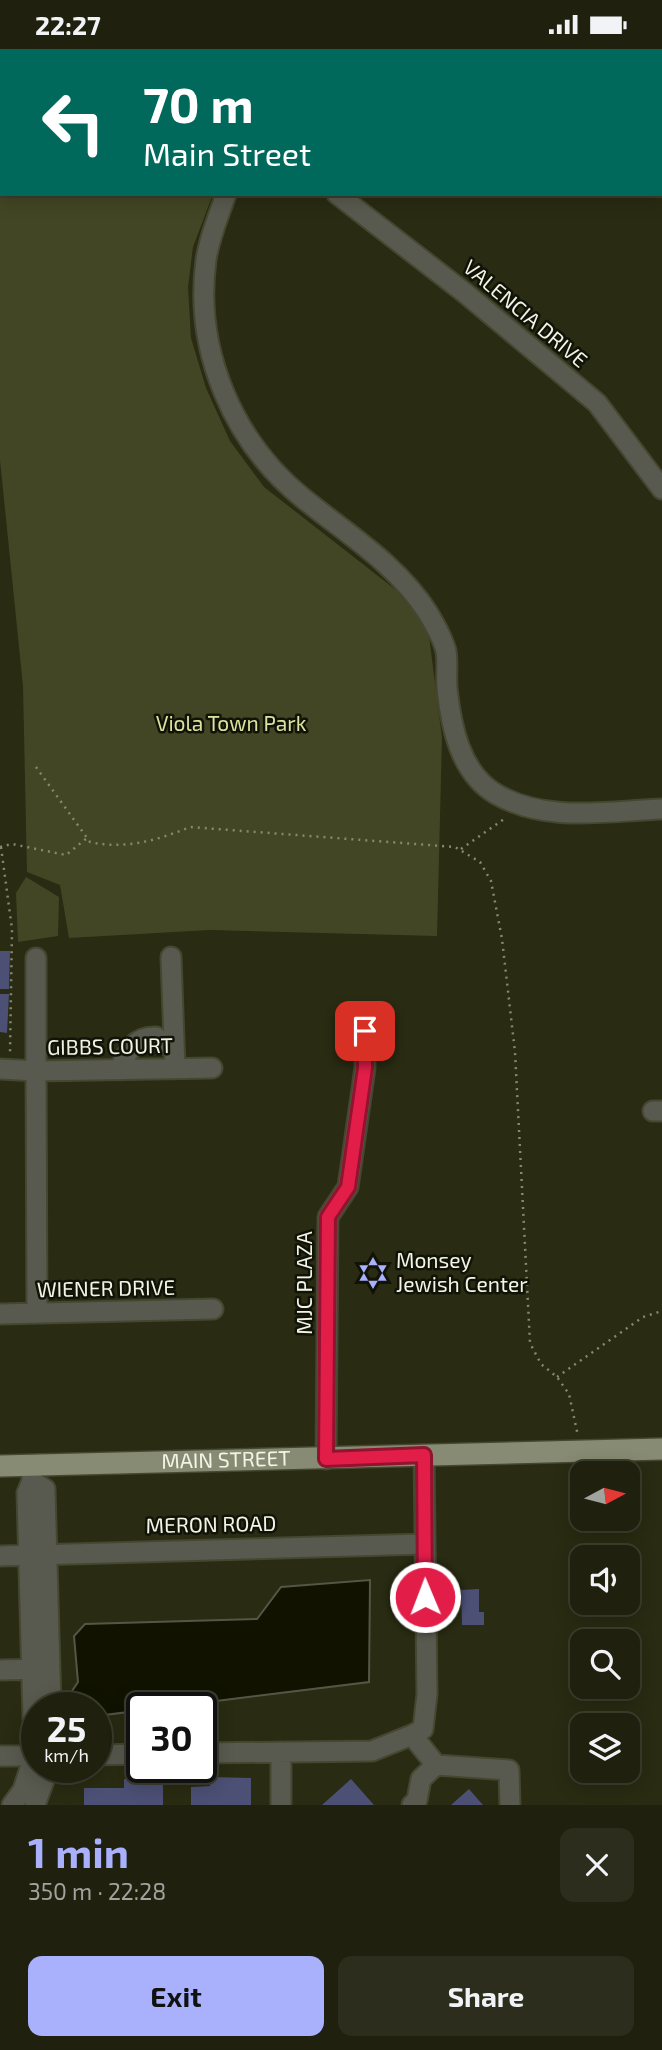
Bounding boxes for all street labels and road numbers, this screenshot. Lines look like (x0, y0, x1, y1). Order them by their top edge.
street label: VALENCIA DRIVE (459, 254, 593, 372)
street label: GIBBS COURT (47, 1032, 173, 1059)
street label: MJC PLAZA (291, 1231, 316, 1335)
street label: WIENER DRIVE (37, 1274, 175, 1301)
street label: MAIN STREET (161, 1445, 291, 1473)
street label: MERON ROAD (145, 1510, 276, 1537)

